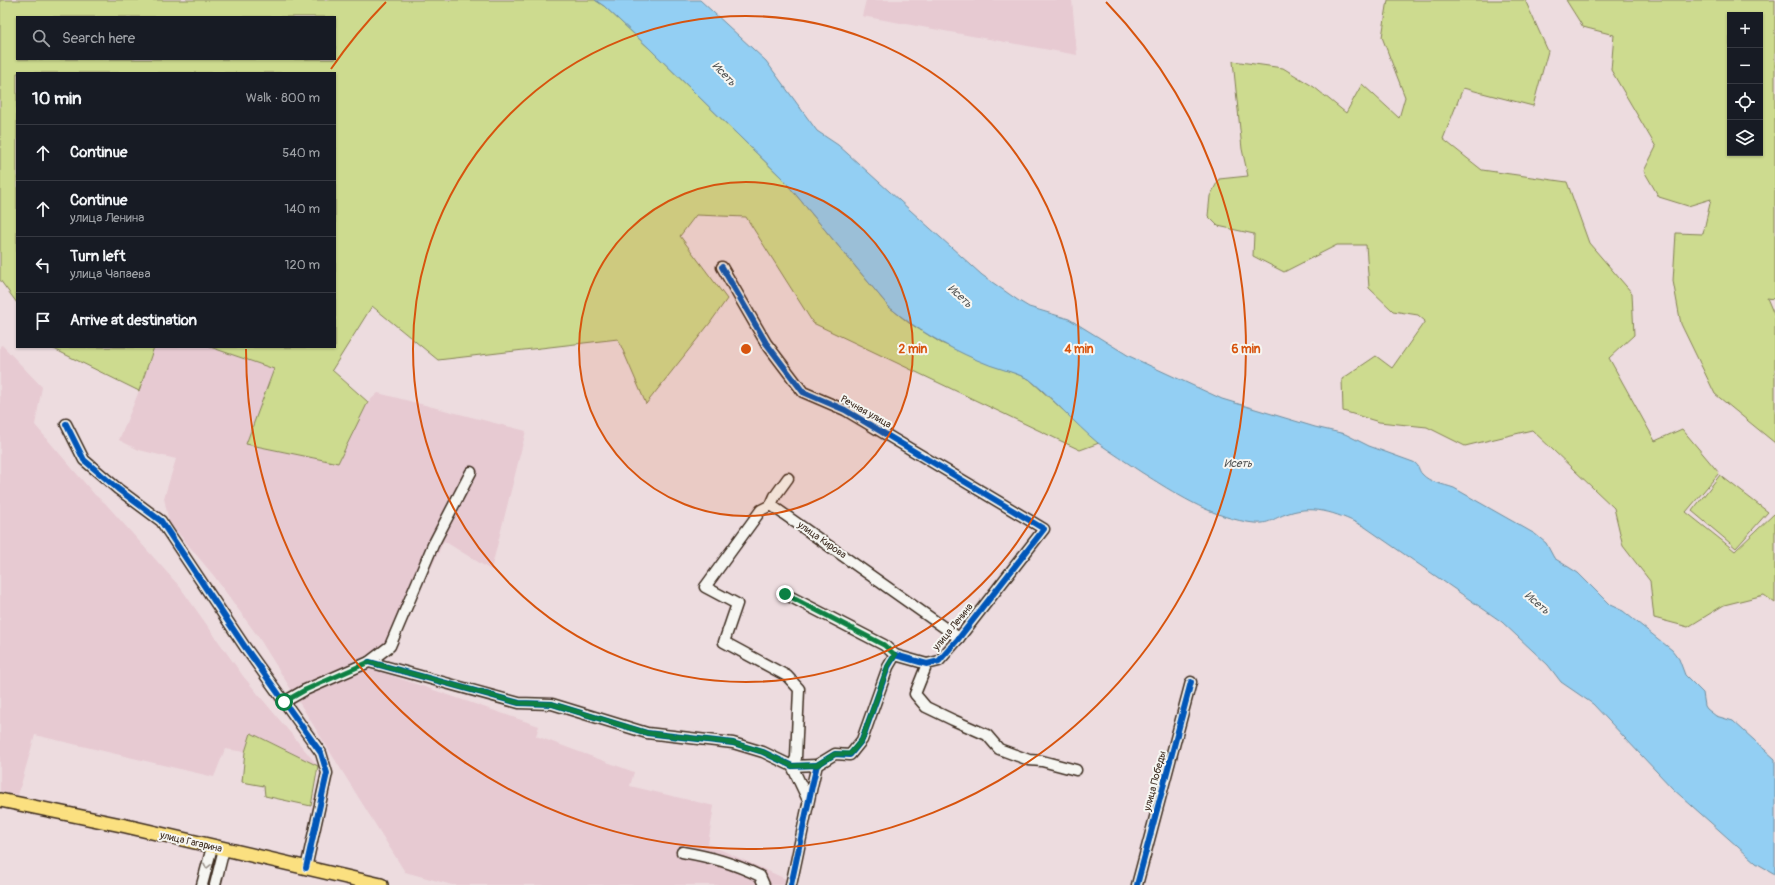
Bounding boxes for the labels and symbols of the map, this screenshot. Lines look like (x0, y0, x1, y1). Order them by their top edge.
water label: Исеть (710, 59, 739, 89)
water label: Исеть (945, 282, 976, 311)
centre of rings (739, 342, 753, 356)
text: 2 min (899, 342, 928, 357)
text: 4 min (1063, 342, 1094, 357)
text: 6 min (1231, 342, 1261, 357)
street label: Речная улица (838, 393, 894, 431)
water label: Исеть (1224, 457, 1253, 470)
street label: улица Кирова (794, 518, 849, 561)
route end (776, 585, 794, 603)
water label: Исеть (1522, 589, 1553, 618)
street label: улица Ленина (930, 601, 976, 654)
route start (275, 693, 293, 711)
street label: улица Победы (1141, 750, 1169, 813)
street label: улица Гагарина (158, 829, 224, 855)
one-way arrow (203, 862, 212, 869)

